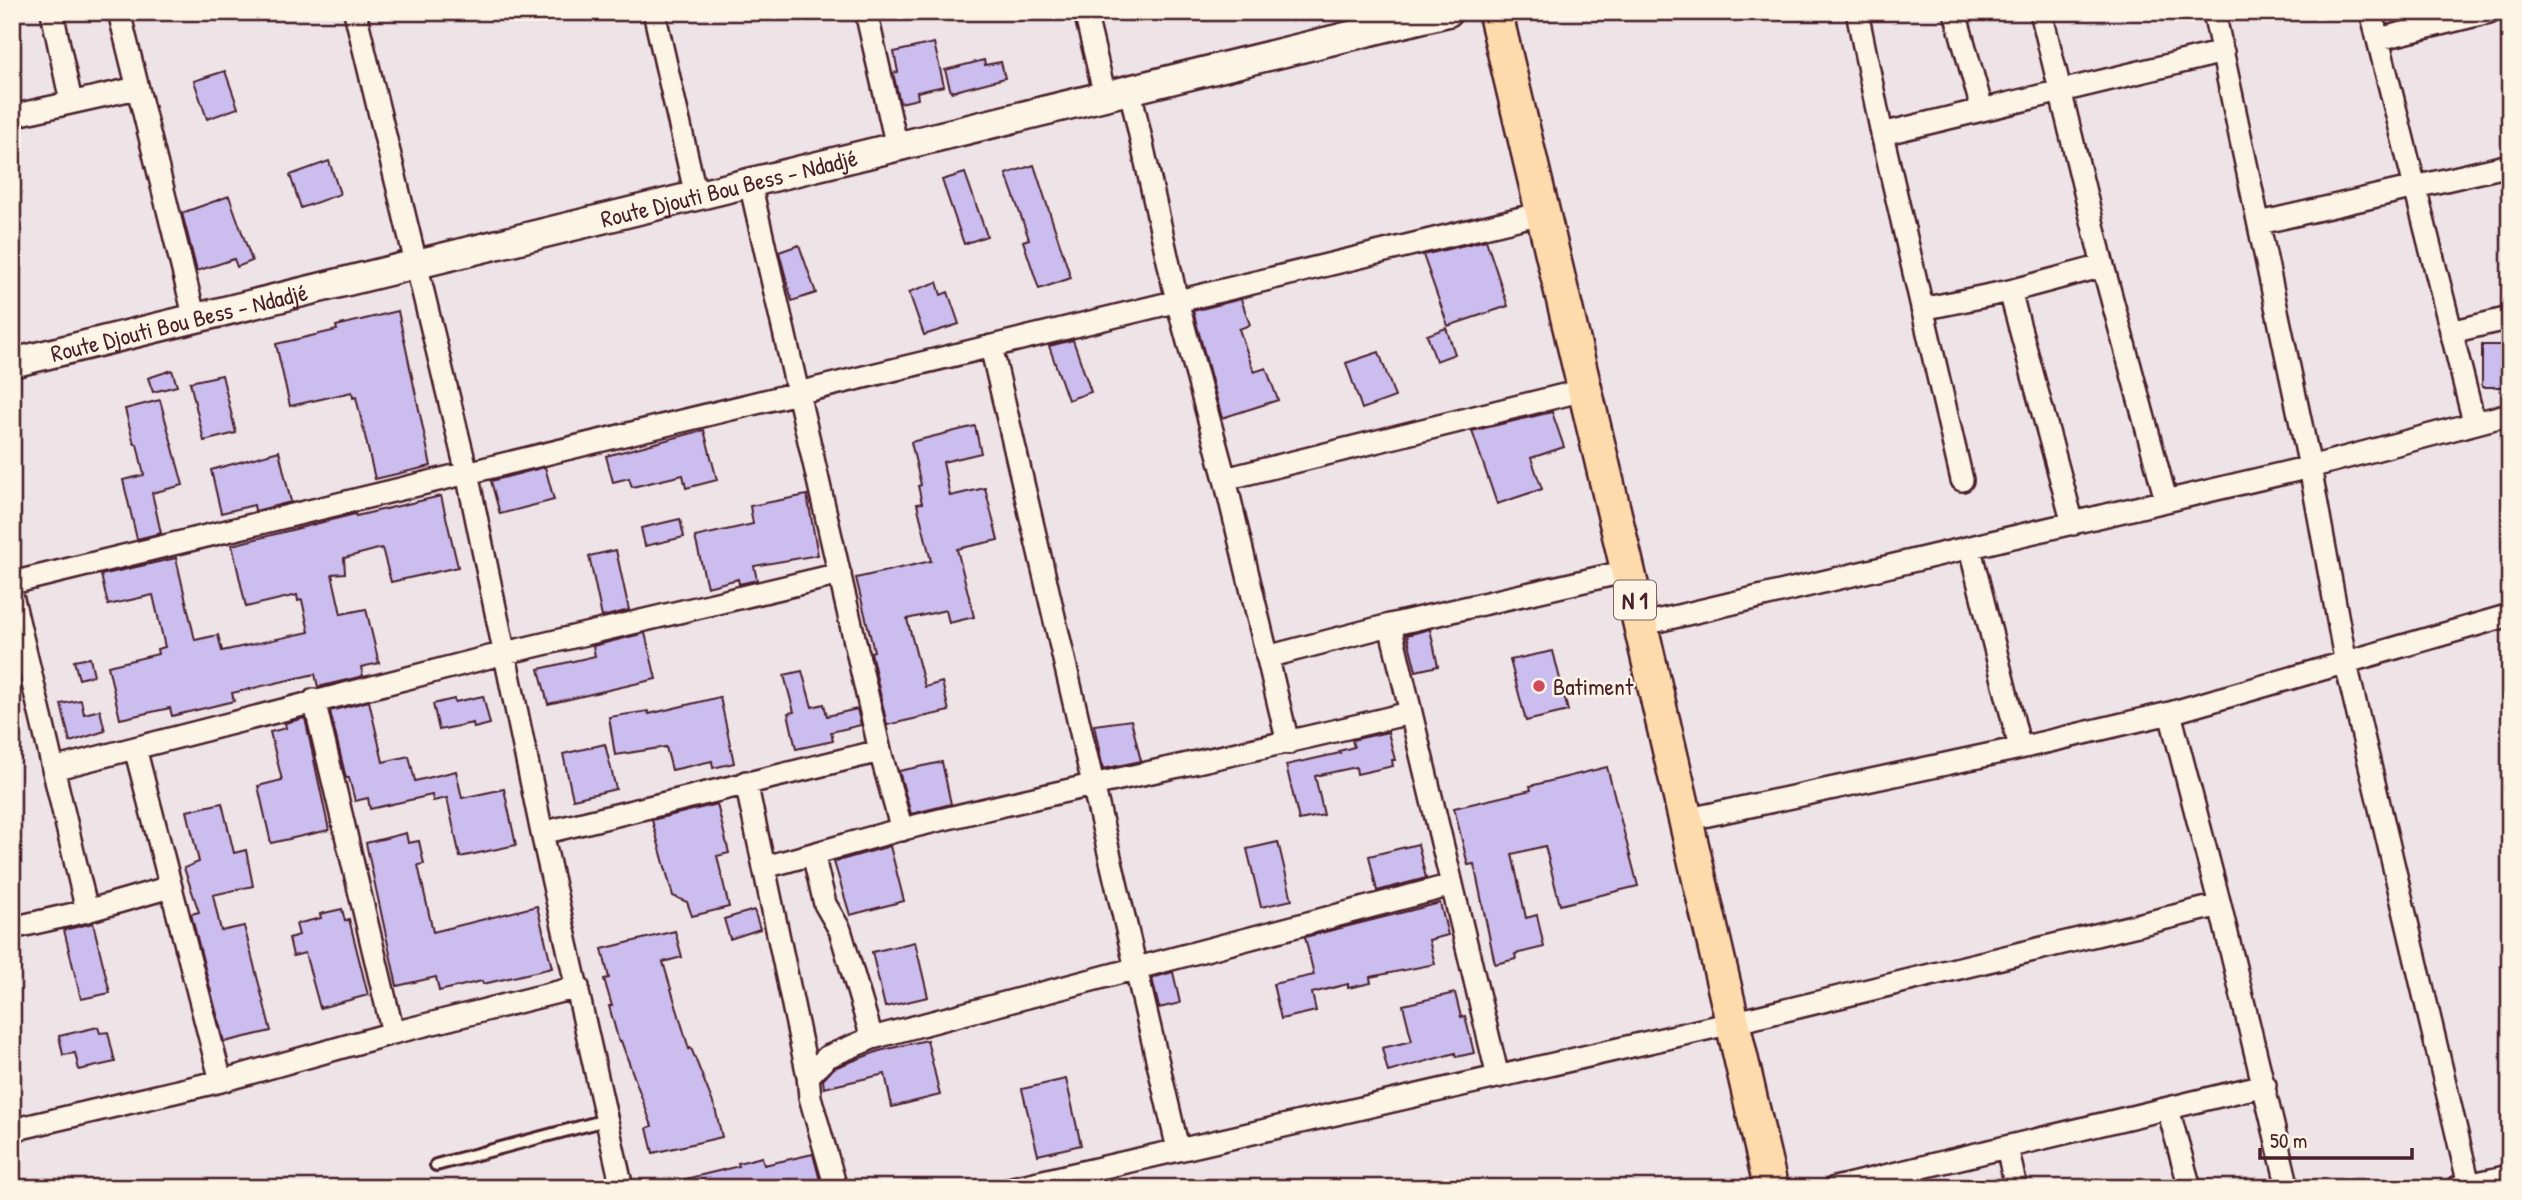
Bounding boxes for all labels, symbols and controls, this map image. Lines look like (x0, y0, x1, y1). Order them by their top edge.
street label: Route Djouti Bou Bess - Ndadjé (597, 141, 861, 235)
street label: Route Djouti Bou Bess - Ndadjé (47, 275, 311, 369)
road number: N 1 (1614, 580, 1656, 620)
place label: Batiment (1553, 670, 1634, 702)
marker: Batiment (1531, 678, 1547, 694)
scale bar (2260, 1116, 2412, 1160)
text: 50 m (2270, 1126, 2307, 1155)

